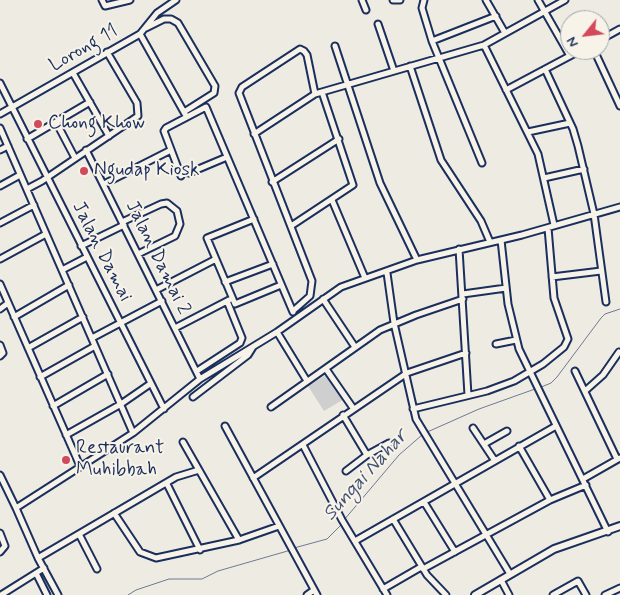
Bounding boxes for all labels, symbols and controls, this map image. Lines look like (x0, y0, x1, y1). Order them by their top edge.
north arrow (560, 10, 610, 60)
street label: Lorong 11 (46, 20, 122, 78)
text: N (563, 33, 583, 50)
place label: Chong Khow (48, 113, 145, 135)
marker: Chong Khow (32, 118, 44, 130)
place label: Ngudap Kiosk (94, 160, 199, 182)
marker: Ngudap Kiosk (78, 165, 90, 177)
street label: Jalan Damai 2 (120, 197, 194, 319)
street label: Jalan Damai (66, 198, 136, 306)
water label: Sungai Nahar (319, 425, 413, 527)
place label: Restaurant Muhibbah (76, 438, 164, 482)
marker: Restaurant Muhibbah (60, 454, 72, 466)

